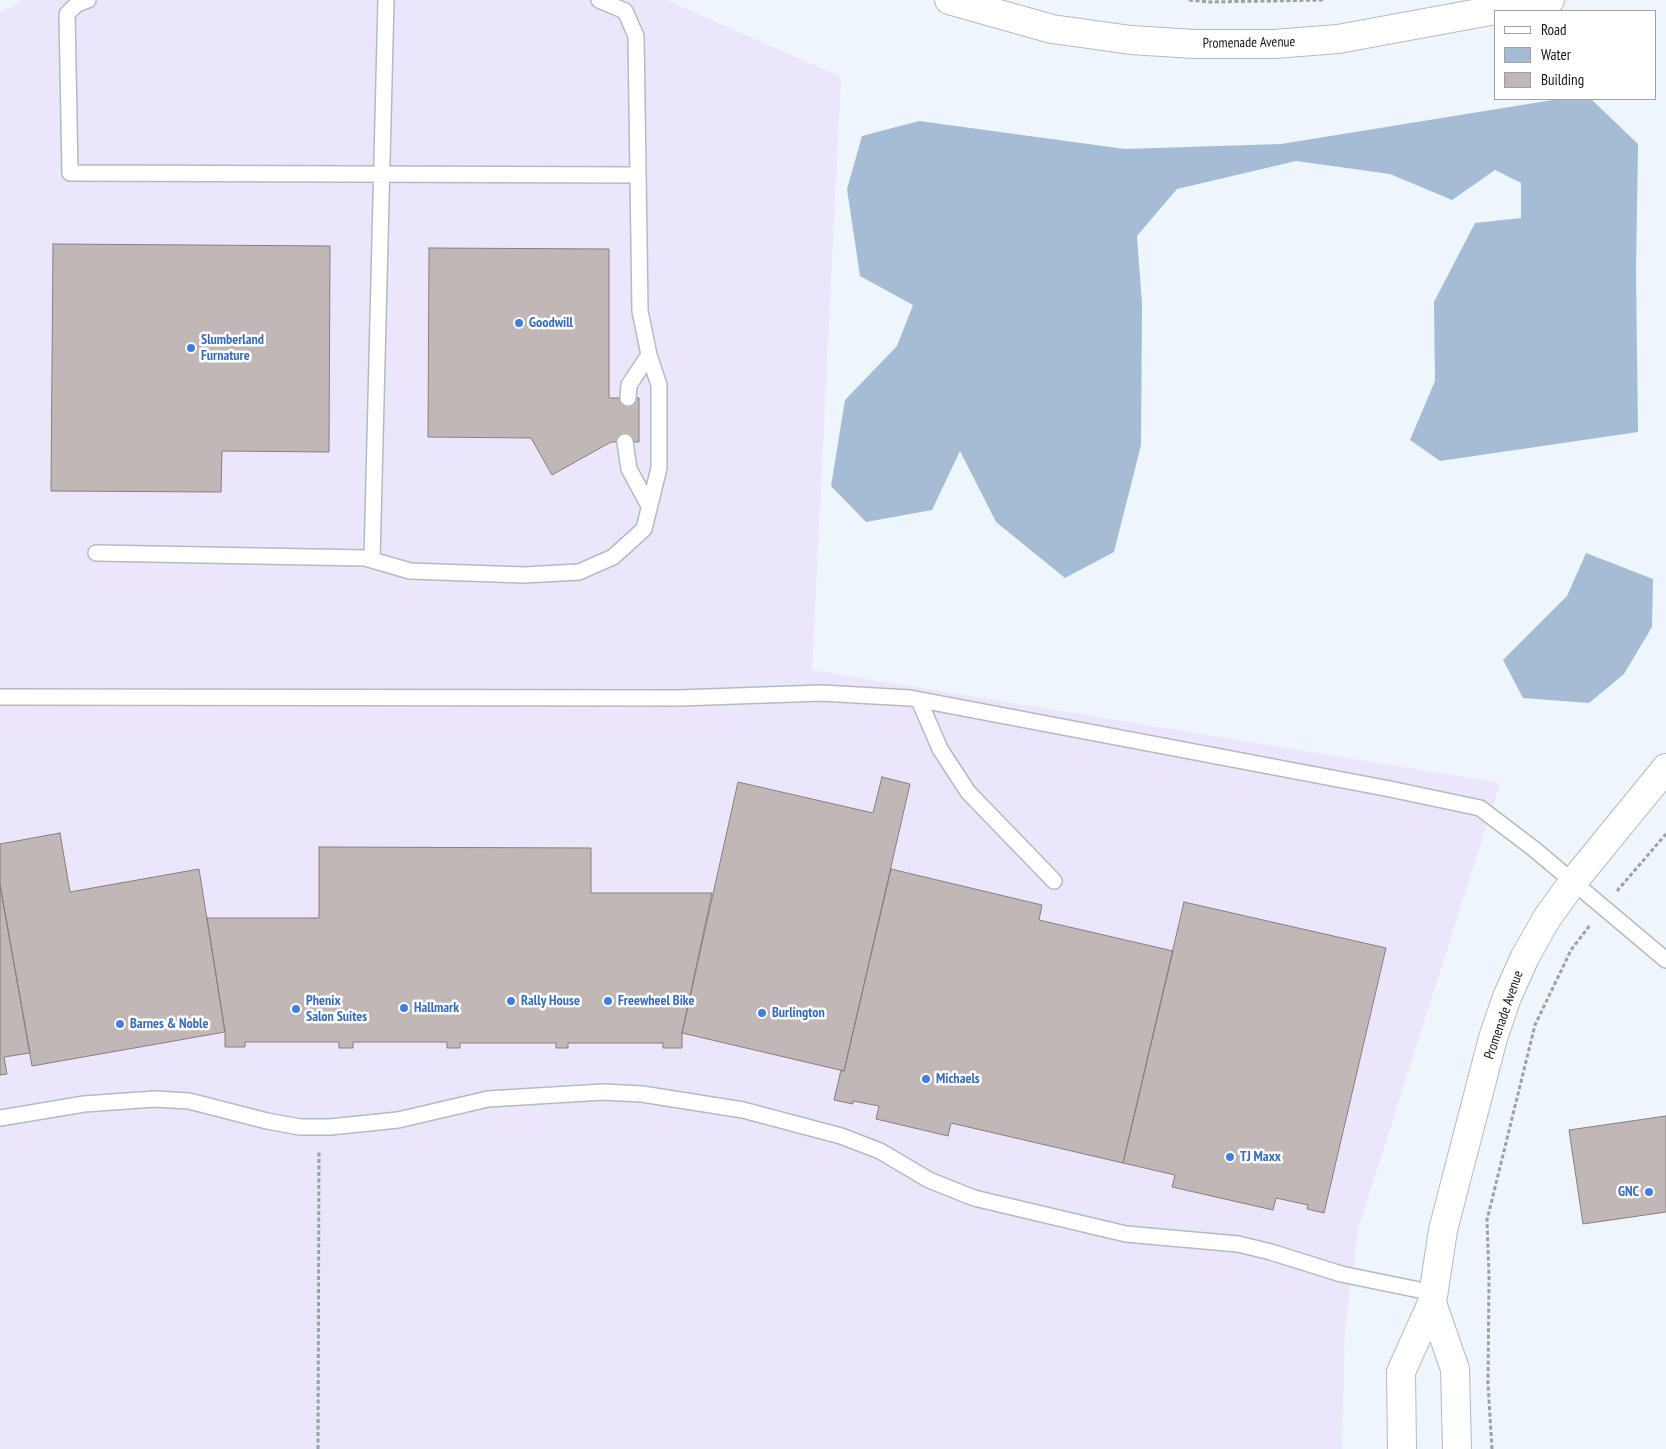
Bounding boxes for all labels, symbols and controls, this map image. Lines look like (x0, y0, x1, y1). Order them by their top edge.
legend (1494, 10, 1656, 100)
text: Road (1541, 20, 1567, 39)
street label: Promenade Avenue (1203, 34, 1295, 52)
text: Water (1541, 45, 1571, 64)
text: Building (1541, 70, 1584, 89)
place label: Goodwill (529, 315, 573, 331)
marker: Goodwill (513, 317, 525, 329)
place label: Slumberland Furnature (201, 332, 264, 364)
marker: Slumberland Furnature (185, 342, 197, 354)
street label: Promenade Avenue (1481, 968, 1527, 1062)
place label: Phenix Salon Suites (306, 993, 367, 1026)
place label: Rally House (521, 993, 580, 1009)
place label: Freewheel Bike (618, 993, 694, 1009)
marker: Rally House (505, 995, 517, 1007)
marker: Freewheel Bike (602, 995, 614, 1007)
place label: Hallmark (414, 1000, 459, 1016)
marker: Hallmark (398, 1002, 410, 1014)
marker: Phenix Salon Suites (290, 1003, 302, 1015)
place label: Burlington (772, 1005, 825, 1021)
marker: Burlington (756, 1007, 768, 1019)
place label: Barnes & Noble (130, 1016, 208, 1032)
marker: Barnes & Noble (114, 1018, 126, 1030)
place label: Michaels (936, 1071, 980, 1087)
marker: Michaels (920, 1073, 932, 1085)
place label: TJ Maxx (1240, 1149, 1281, 1165)
marker: TJ Maxx (1224, 1151, 1236, 1163)
place label: GNC (1618, 1184, 1639, 1200)
marker: GNC (1643, 1186, 1655, 1198)

